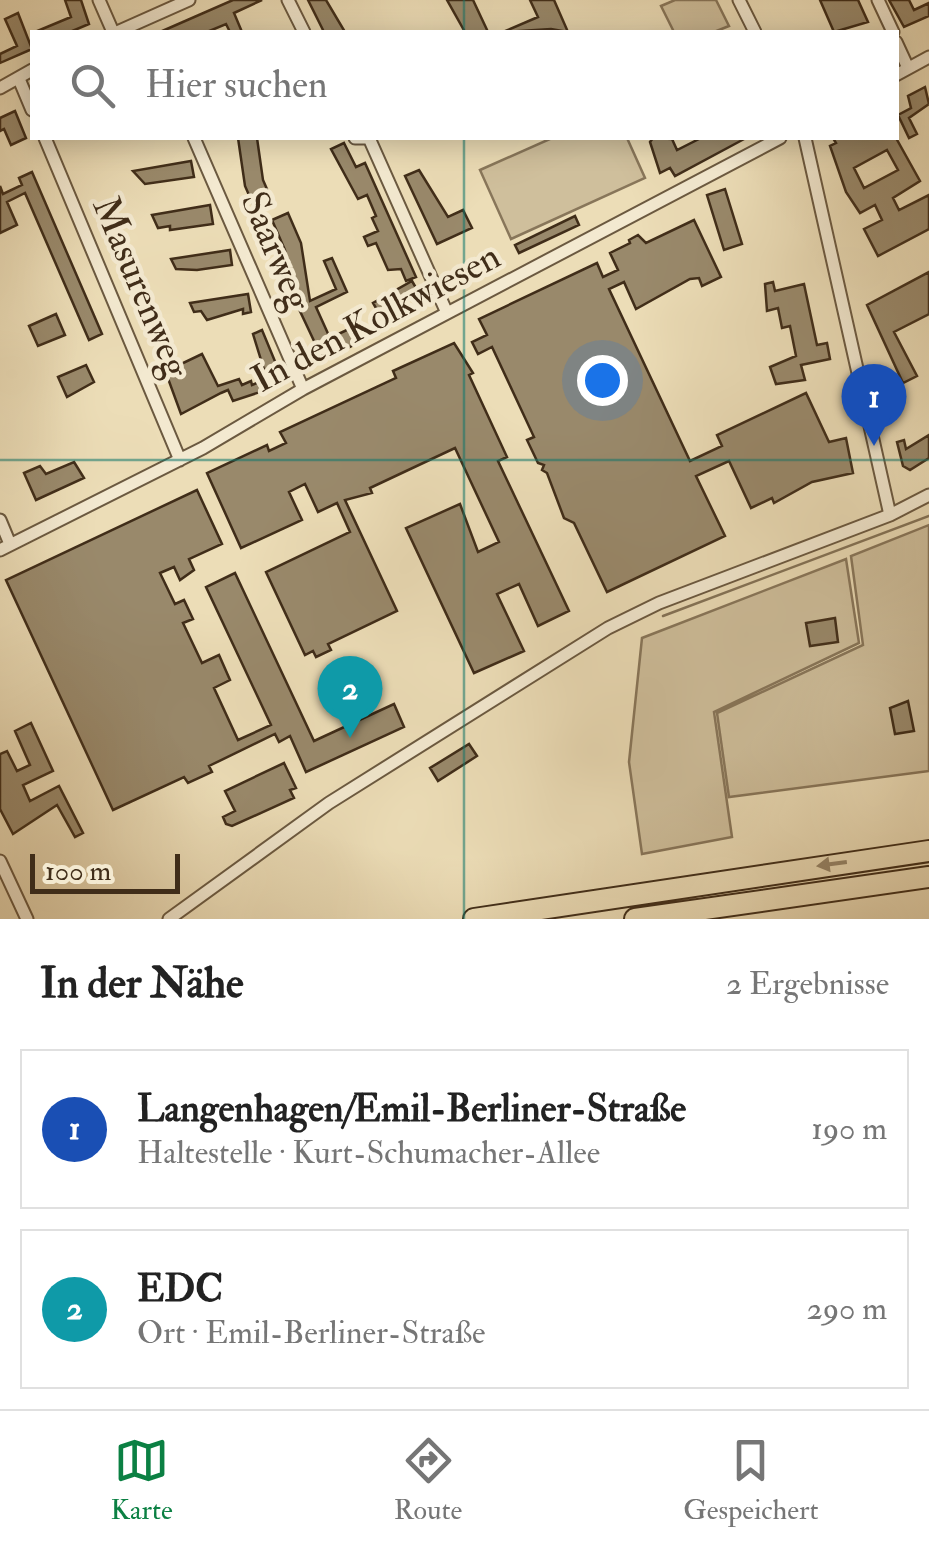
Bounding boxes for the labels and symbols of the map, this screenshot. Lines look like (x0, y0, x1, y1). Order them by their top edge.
street label: Saarweg (230, 184, 323, 319)
street label: Masurenweg (81, 189, 201, 386)
street label: In den Kolkwiesen (244, 232, 508, 404)
your location (577, 355, 628, 406)
pin: 1 (842, 364, 906, 446)
pin: 2 (318, 656, 382, 738)
scale bar (30, 849, 180, 894)
one-way arrow (816, 856, 848, 872)

